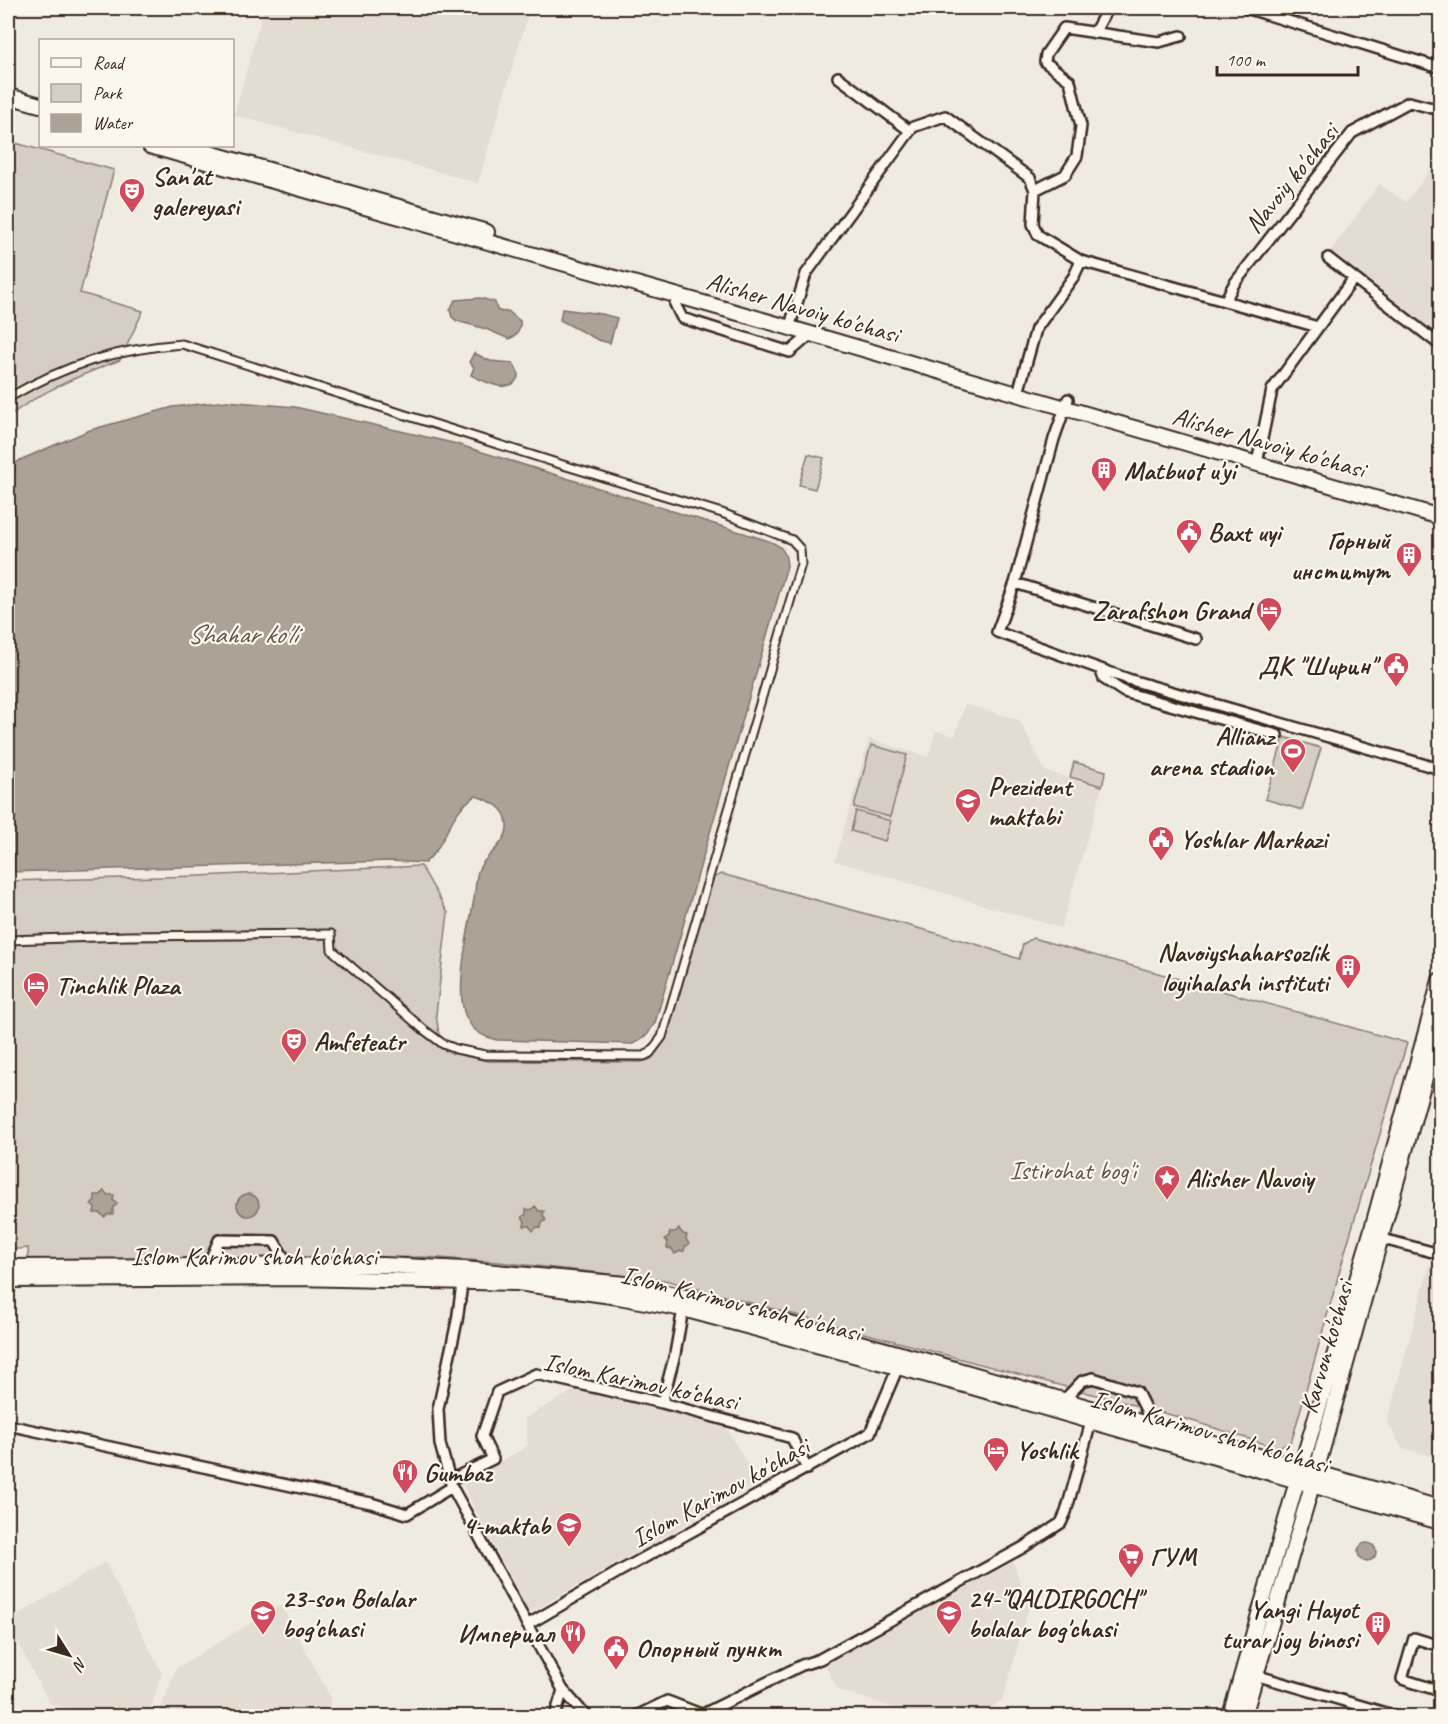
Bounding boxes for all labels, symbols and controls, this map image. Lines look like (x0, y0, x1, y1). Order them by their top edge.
legend (39, 39, 234, 147)
scale bar (1217, 39, 1358, 77)
text: 100 m (1226, 49, 1267, 71)
text: Road (93, 52, 126, 74)
text: Park (93, 82, 123, 104)
text: Water (93, 112, 134, 134)
street label: Navoiy ko'chasi (1237, 114, 1348, 240)
place label: San'at galereyasi (152, 160, 242, 223)
theatre icon: San'at galereyasi (117, 176, 147, 214)
street label: Alisher Navoiy ko'chasi (703, 264, 906, 352)
street label: Alisher Navoiy ko'chasi (1169, 399, 1372, 487)
place label: Matbuot u'yi (1124, 454, 1239, 487)
building icon: Matbuot u'yi (1089, 455, 1119, 493)
place label: Baxt uyi (1208, 516, 1284, 549)
public building icon: Baxt uyi (1174, 517, 1204, 555)
place label: Горный институт (1291, 524, 1392, 587)
building icon: Горный институт (1394, 540, 1424, 578)
place label: Zarafshon Grand (1092, 594, 1255, 627)
hotel icon: Zarafshon Grand (1254, 595, 1284, 633)
water label: Shahar ko'li (187, 617, 304, 651)
place label: ДК "Ширин" (1259, 649, 1382, 682)
public building icon: ДК "Ширин" (1381, 650, 1411, 688)
place label: Allianz arena stadion (1149, 720, 1277, 783)
sports icon: Allianz arena stadion (1278, 736, 1308, 774)
place label: Prezident maktabi (988, 770, 1075, 833)
school or university icon: Prezident maktabi (953, 786, 983, 824)
place label: Yoshlar Markazi (1180, 823, 1330, 856)
public building icon: Yoshlar Markazi (1146, 824, 1176, 862)
place label: Navoiyshaharsozlik loyihalash instituti (1158, 936, 1331, 999)
building icon: Navoiyshaharsozlik loyihalash instituti (1333, 952, 1363, 990)
place label: Tinchlik Plaza (56, 969, 182, 1002)
hotel icon: Tinchlik Plaza (21, 970, 51, 1008)
place label: Amfeteatr (314, 1025, 407, 1058)
theatre icon: Amfeteatr (279, 1026, 309, 1064)
park label: Istirohat bog'i (1010, 1154, 1139, 1187)
place label: Alisher Navoiy (1186, 1162, 1317, 1195)
place icon: Alisher Navoiy (1152, 1163, 1182, 1201)
street label: Islom Karimov shoh ko'chasi (131, 1240, 380, 1273)
street label: Islom Karimov shoh ko'chasi (618, 1258, 867, 1350)
street label: Karvon ko'chasi (1292, 1274, 1362, 1417)
street label: Islom Karimov ko‘chasi (541, 1345, 744, 1419)
street label: Islom Karimov shoh ko'chasi (1087, 1382, 1336, 1482)
street label: Islom Karimov ko'chasi (626, 1428, 818, 1555)
place label: Yoshlik (1016, 1434, 1080, 1467)
hotel icon: Yoshlik (981, 1435, 1011, 1473)
place label: Gumbaz (424, 1456, 493, 1489)
restaurant icon: Gumbaz (390, 1457, 420, 1495)
place label: 4-maktab (463, 1509, 552, 1542)
school or university icon: 4-maktab (554, 1510, 584, 1548)
place label: ГУМ (1150, 1540, 1198, 1573)
supermarket icon: ГУМ (1116, 1541, 1146, 1579)
place label: 23-son Bolalar bog'chasi (282, 1582, 417, 1645)
place label: 24-"QALDIRGOCH" bolalar bog'chasi (968, 1582, 1148, 1645)
place label: Yangi Hayot turar joy binosi (1222, 1593, 1362, 1656)
school or university icon: 23-son Bolalar bog'chasi (248, 1598, 278, 1636)
school or university icon: 24-"QALDIRGOCH" bolalar bog'chasi (934, 1598, 964, 1636)
building icon: Yangi Hayot turar joy binosi (1363, 1609, 1393, 1647)
place label: Империал (458, 1617, 556, 1650)
restaurant icon: Империал (558, 1618, 588, 1656)
north arrow (39, 1625, 99, 1685)
place label: Опорный пункт (636, 1632, 782, 1665)
public building icon: Опорный пункт (601, 1633, 631, 1671)
text: N (67, 1653, 91, 1676)

